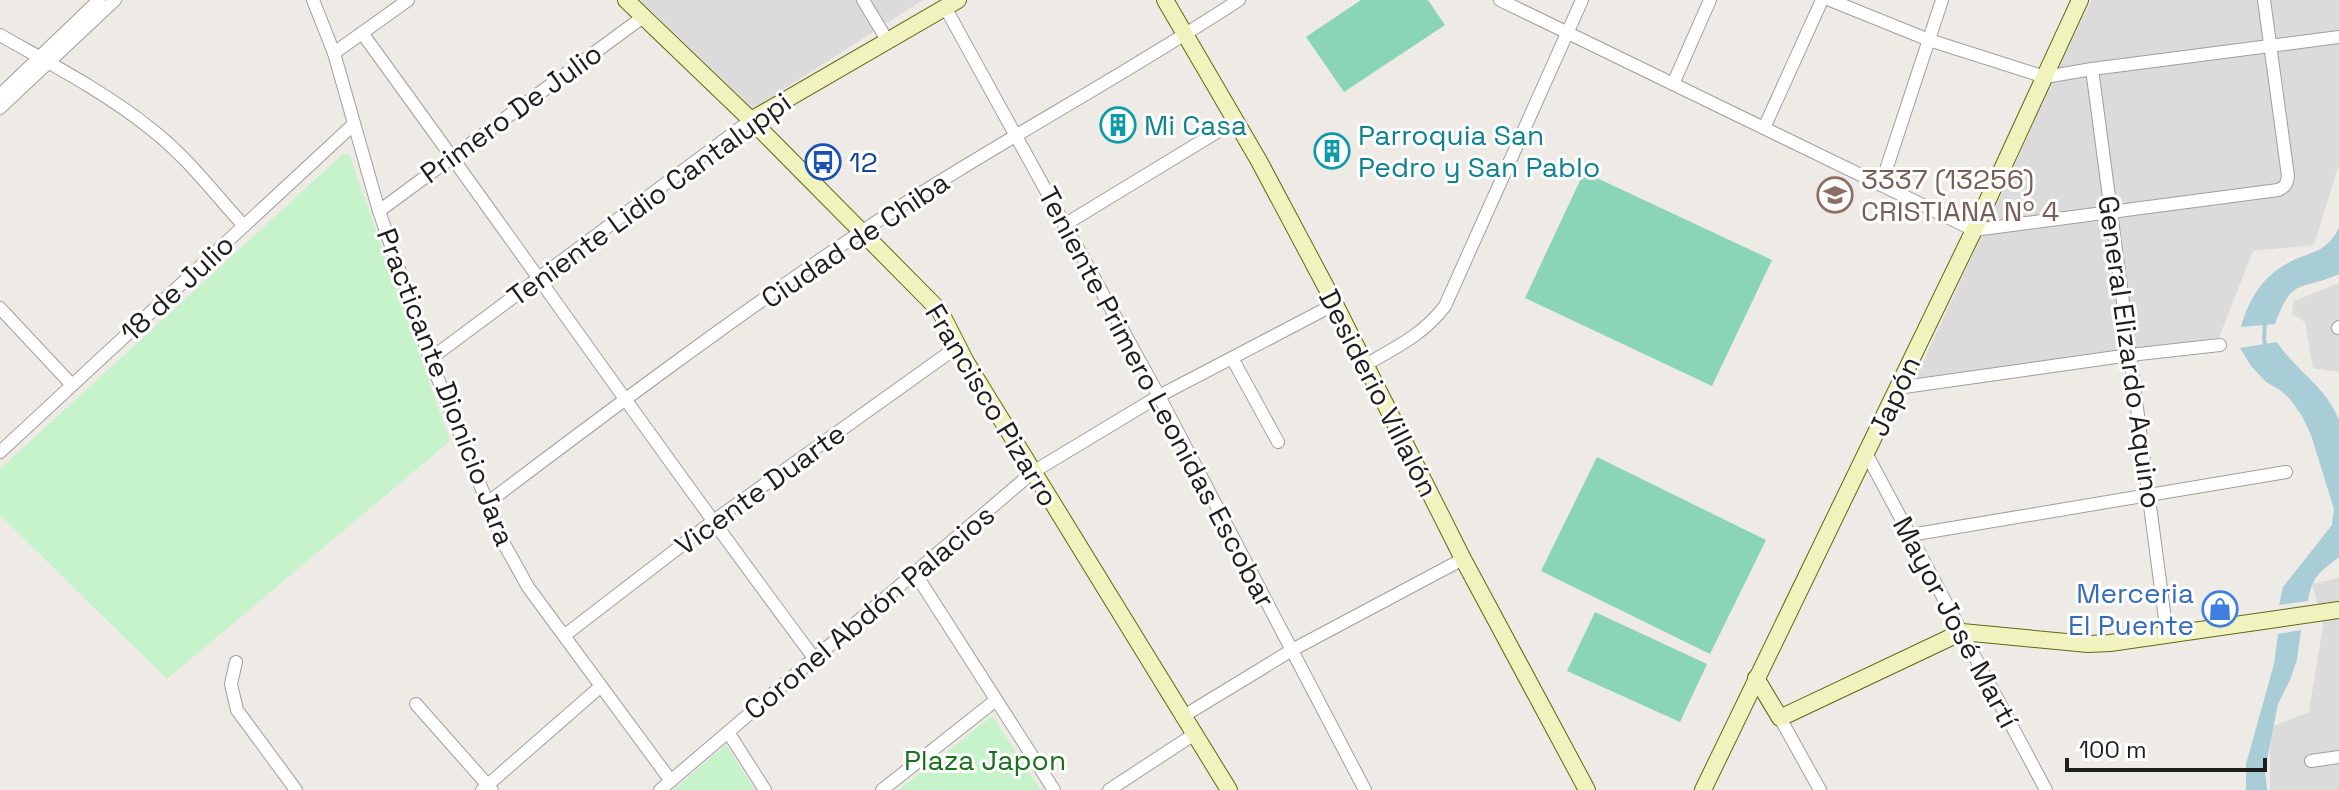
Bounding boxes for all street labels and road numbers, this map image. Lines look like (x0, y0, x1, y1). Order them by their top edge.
street label: Primero De Julio (413, 35, 609, 191)
street label: Teniente Lidio Cantaluppi (500, 84, 798, 314)
street label: Ciudad de Chiba (754, 164, 956, 316)
street label: Teniente Primero Leonidas Escobar (1030, 180, 1284, 614)
street label: General Elizardo Aquino (2090, 193, 2170, 511)
street label: Practicante Dionicio Jara (369, 223, 523, 551)
street label: 18 de Julio (113, 226, 241, 350)
street label: Desiderio Villalón (1311, 283, 1447, 503)
street label: Francisco Pizarro (917, 297, 1067, 513)
street label: Japón (1860, 350, 1928, 442)
street label: Vicente Duarte (668, 415, 852, 563)
street label: Coronel Abdón Palacios (736, 497, 1002, 727)
street label: Mayor José Martí (1885, 510, 2027, 734)

